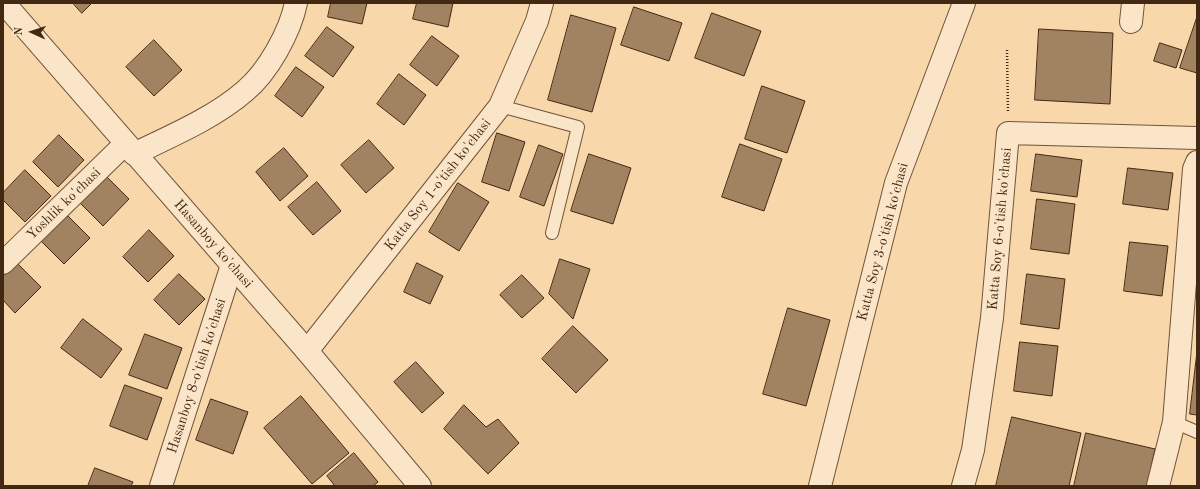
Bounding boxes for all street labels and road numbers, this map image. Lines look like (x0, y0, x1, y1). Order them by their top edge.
street label: Katta Soy 1-o'tish ko'chasi (381, 116, 495, 254)
street label: Katta Soy 6-o'tish ko'chasi (985, 147, 1015, 311)
street label: Katta Soy 3-o'tish ko'chasi (854, 161, 912, 323)
street label: Yoshlik ko'chasi (23, 164, 105, 244)
street label: Hasanboy ko'chasi (170, 196, 256, 292)
street label: Hasanboy 8-o'tish ko'chasi (164, 296, 230, 456)

